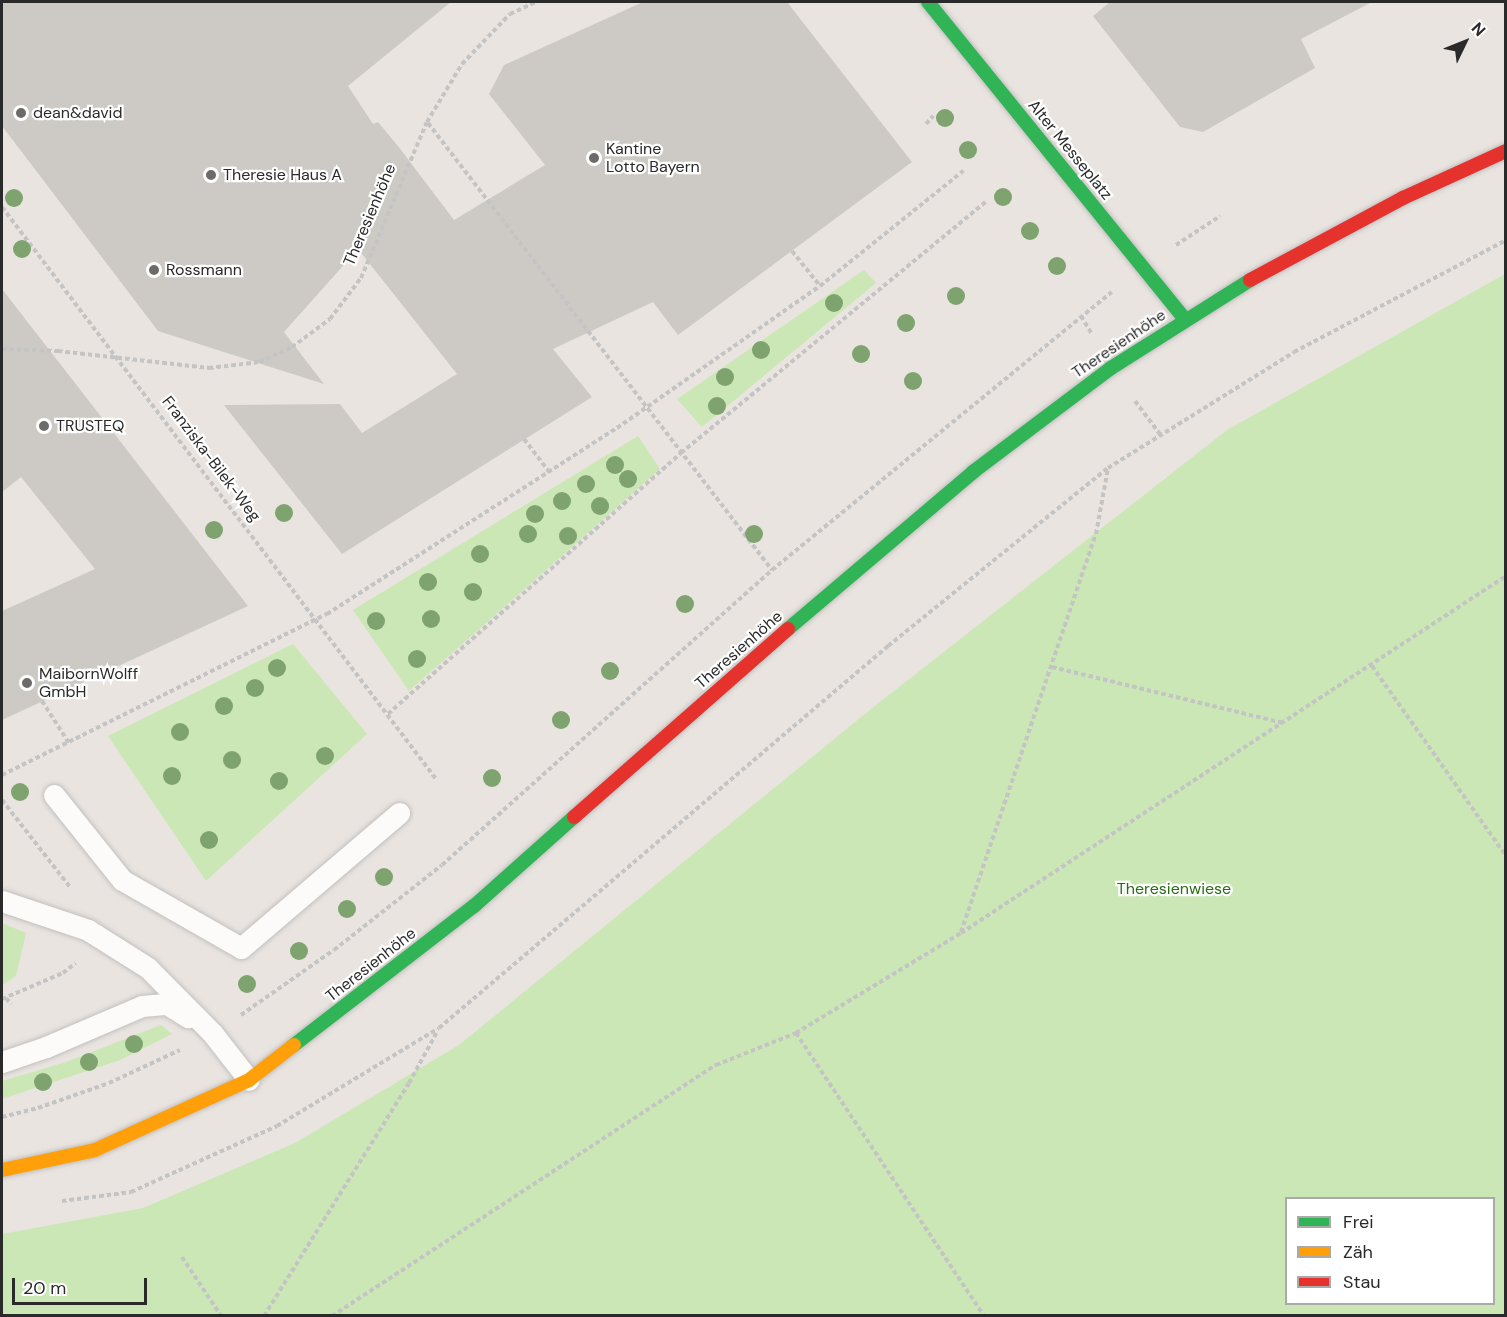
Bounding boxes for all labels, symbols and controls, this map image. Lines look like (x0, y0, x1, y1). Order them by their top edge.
north arrow (1435, 12, 1495, 72)
text: N (1467, 18, 1490, 41)
street label: Alter Messeplatz (1024, 96, 1116, 204)
place label: dean&david (33, 103, 122, 123)
marker: dean&david (14, 106, 28, 120)
place label: Kantine Lotto Bayern (606, 139, 700, 177)
marker: Kantine Lotto Bayern (587, 151, 601, 165)
street label: Theresienhöhe (340, 161, 400, 269)
place label: Theresie Haus A (223, 165, 342, 185)
marker: Theresie Haus A (204, 168, 218, 182)
place label: Rossmann (166, 260, 242, 280)
marker: Rossmann (147, 263, 161, 277)
street label: Theresienhöhe (1068, 306, 1170, 382)
street label: Franziska-Bilek-Weg (158, 393, 264, 525)
place label: TRUSTEQ (56, 416, 124, 436)
marker: TRUSTEQ (37, 419, 51, 433)
street label: Theresienhöhe (692, 607, 786, 693)
place label: MaibornWolff GmbH (39, 664, 138, 702)
marker: MaibornWolff GmbH (20, 676, 34, 690)
park label: Theresienwiese (1117, 879, 1231, 899)
street label: Theresienhöhe (322, 924, 420, 1006)
legend (1285, 1197, 1495, 1305)
text: Frei (1343, 1210, 1374, 1234)
text: Zäh (1343, 1240, 1373, 1264)
scale bar (15, 1266, 150, 1304)
text: Stau (1343, 1270, 1381, 1294)
text: 20 m (23, 1276, 66, 1300)

